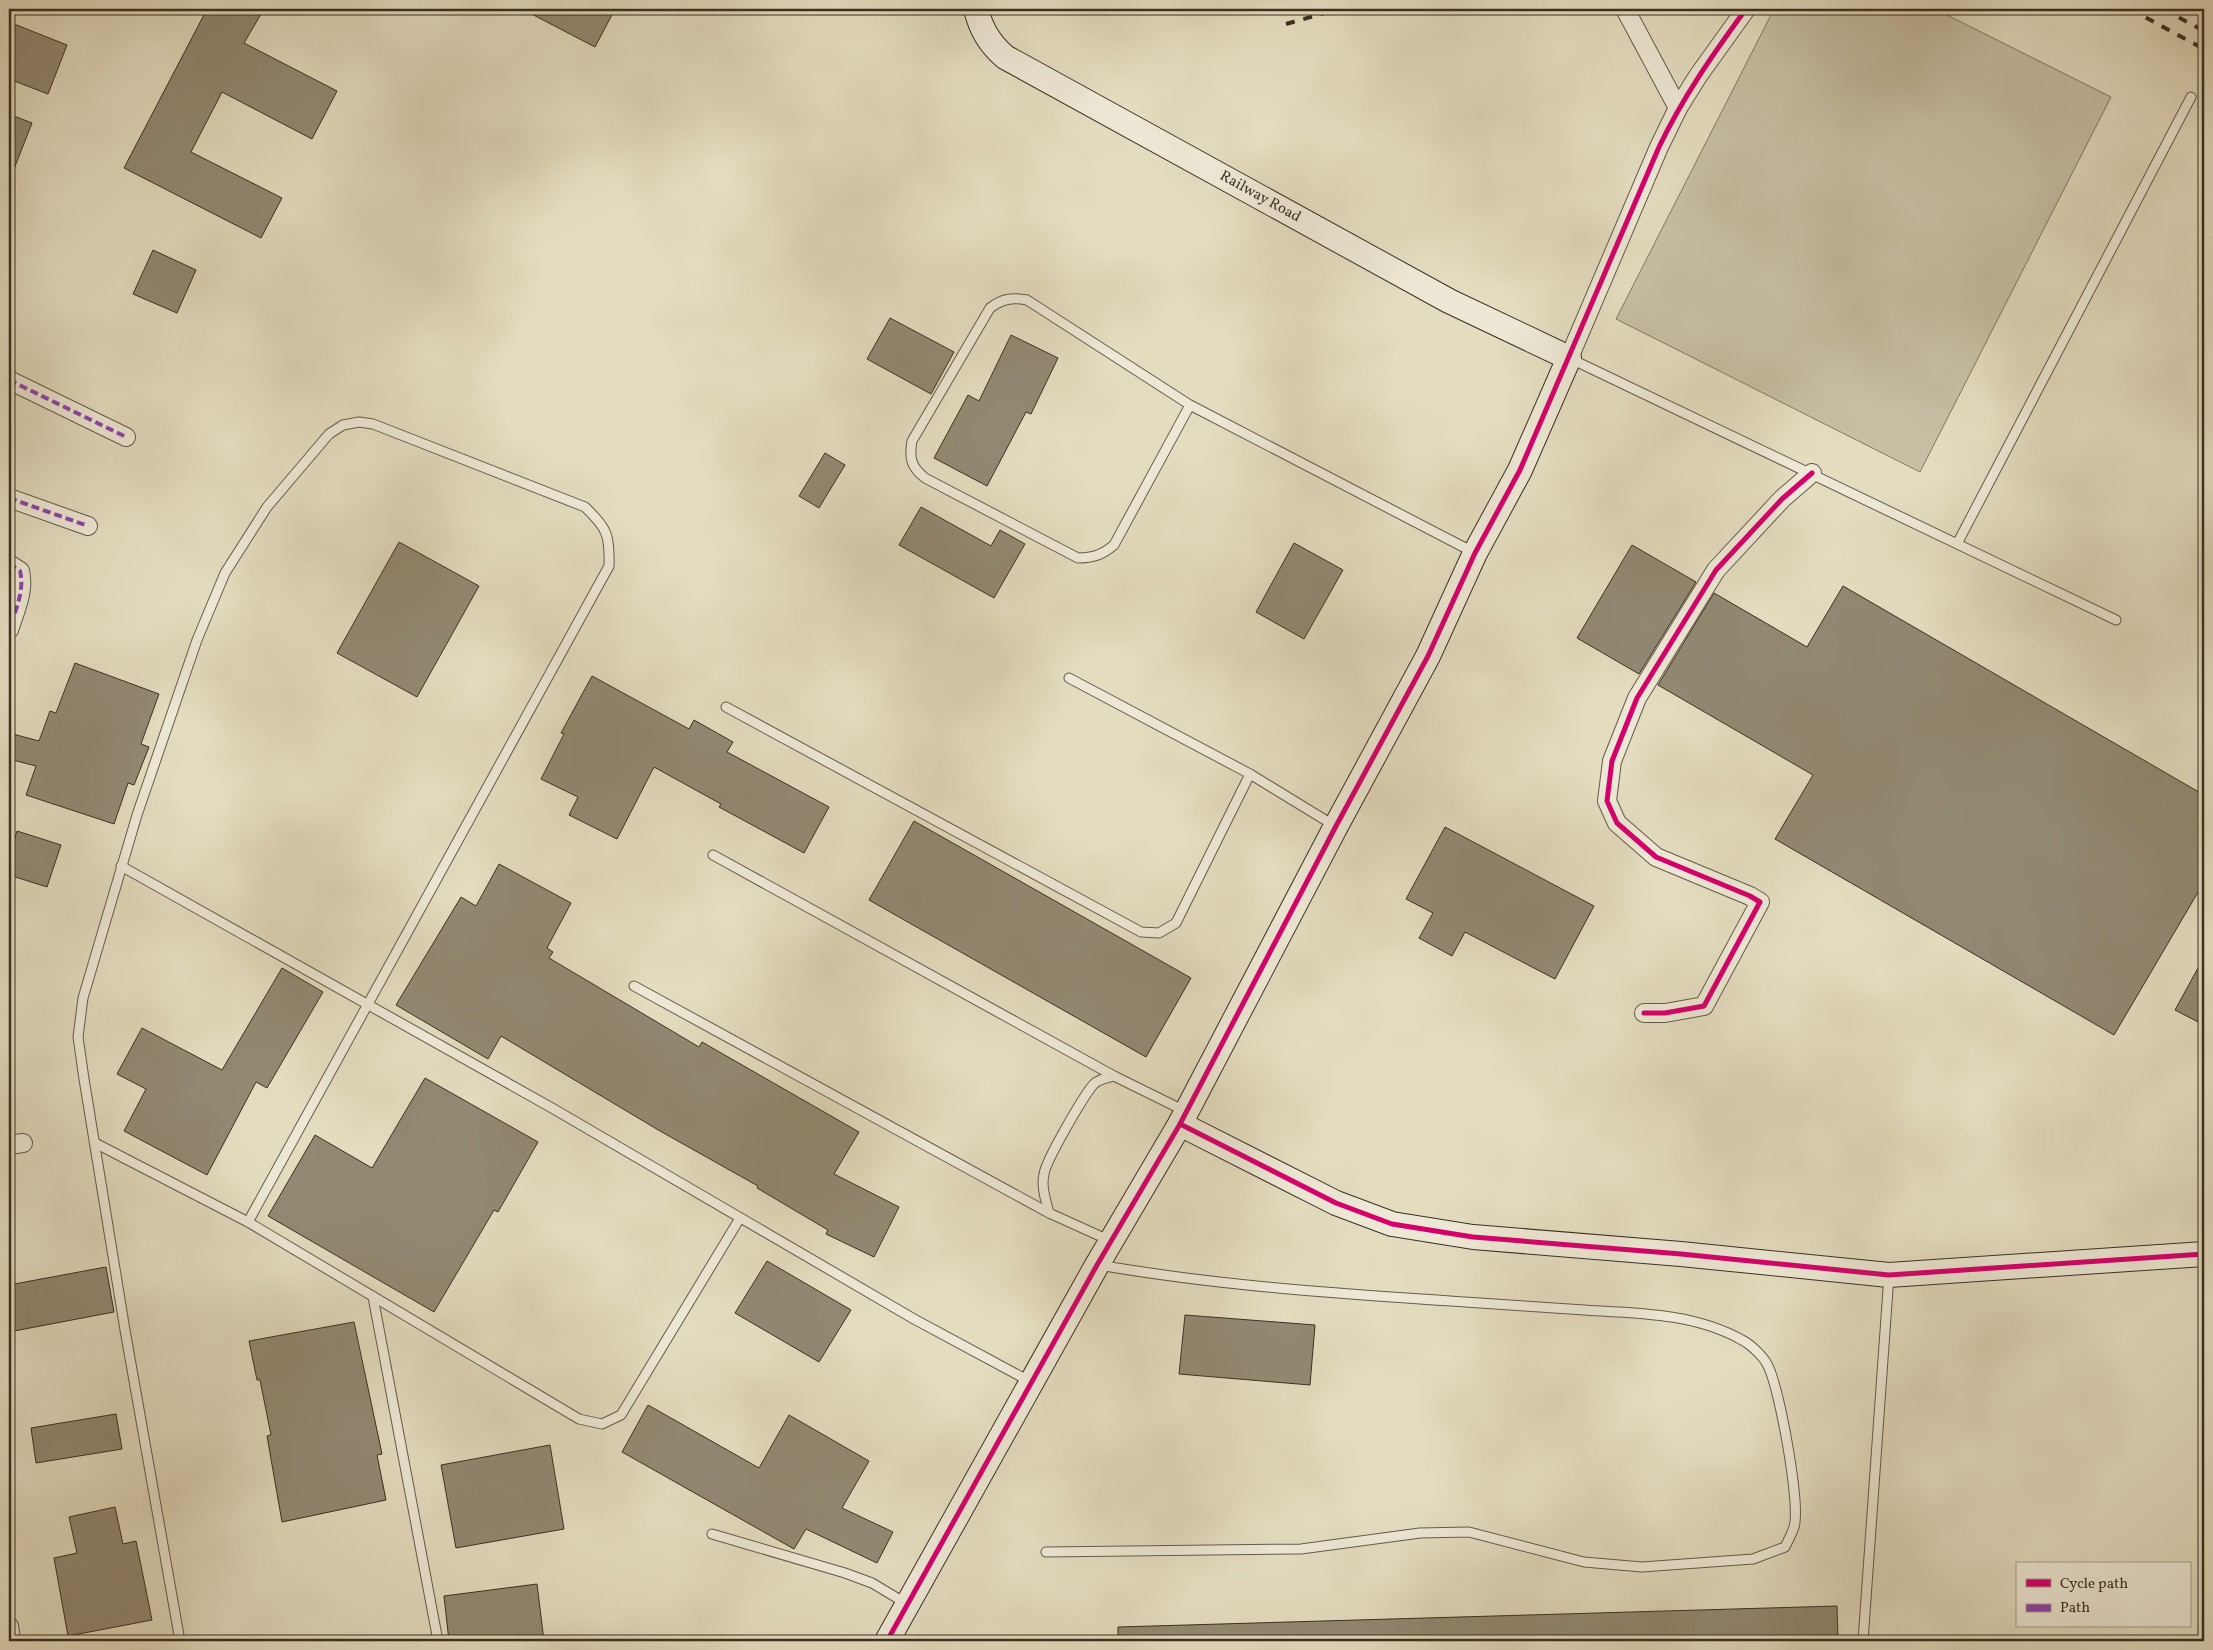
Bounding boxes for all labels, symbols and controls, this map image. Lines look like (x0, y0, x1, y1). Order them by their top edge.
street label: Railway Road (1216, 166, 1304, 228)
legend (2016, 1562, 2190, 1628)
text: Cycle path (2060, 1574, 2128, 1595)
text: Path (2060, 1598, 2090, 1619)

